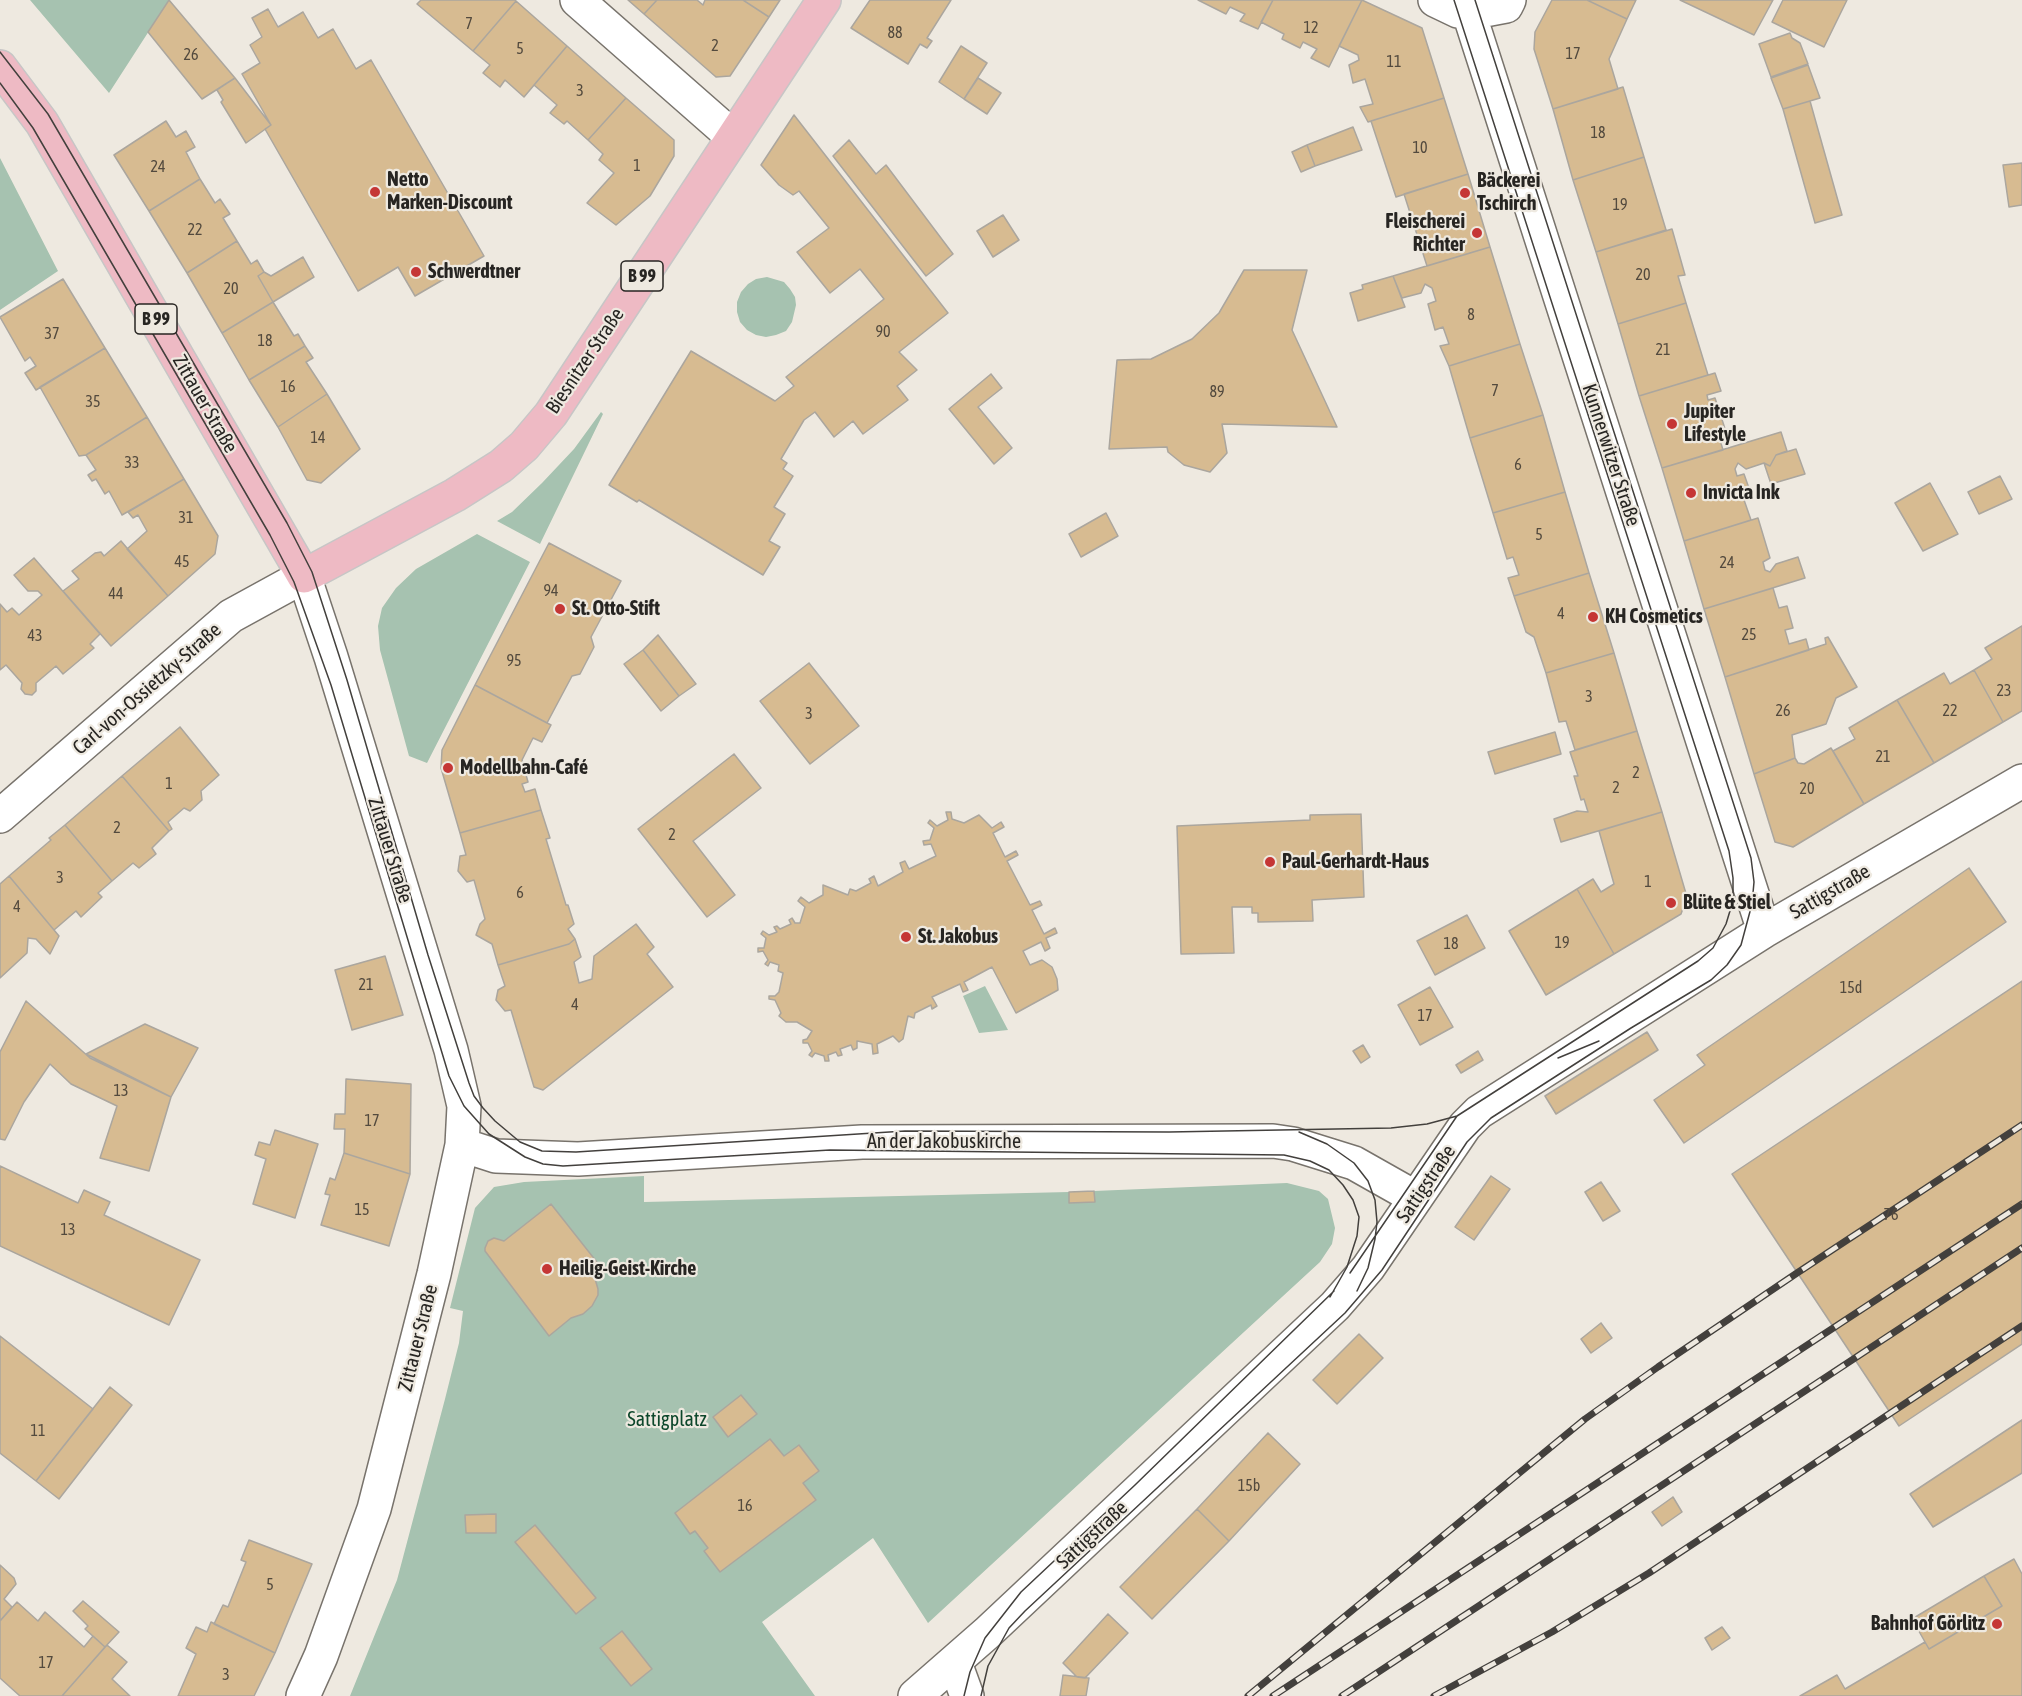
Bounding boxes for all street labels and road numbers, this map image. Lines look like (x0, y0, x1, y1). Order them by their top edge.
road number: B 99 (621, 261, 663, 291)
road number: B 99 (135, 304, 177, 334)
street label: Biesnitzer Straße (541, 304, 629, 418)
street label: Zittauer Straße (167, 351, 243, 457)
street label: Kunnerwitzer Straße (1577, 381, 1645, 529)
street label: Carl-von-Ossietzky-Straße (68, 618, 226, 760)
street label: Zittauer Straße (363, 794, 417, 906)
street label: Sattigstraße (1786, 859, 1874, 925)
street label: An der Jakobuskirche (867, 1130, 1021, 1154)
street label: Sattigstraße (1391, 1141, 1461, 1227)
street label: Zittauer Straße (393, 1282, 443, 1394)
street label: Sattigstraße (1051, 1496, 1133, 1574)

